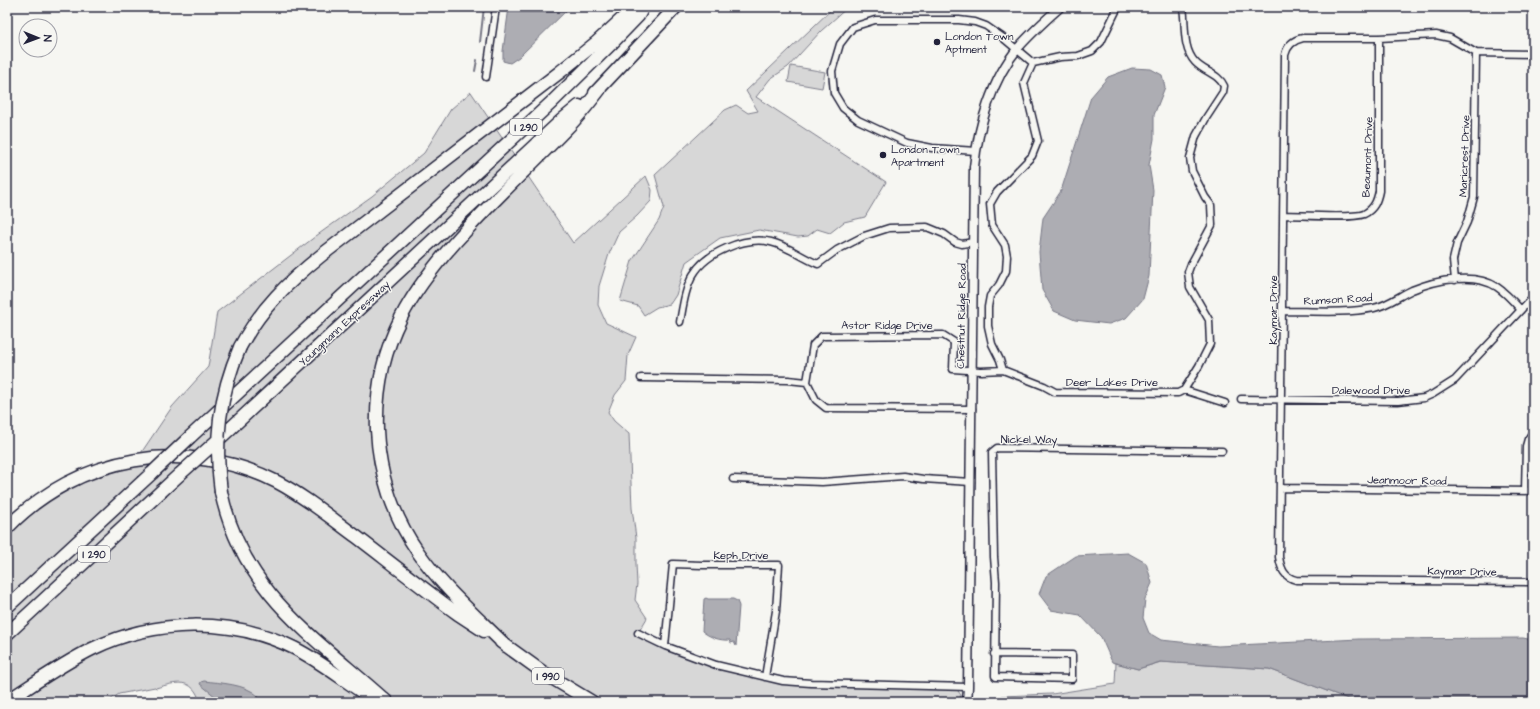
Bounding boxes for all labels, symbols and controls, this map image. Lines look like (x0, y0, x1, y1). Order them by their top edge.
north arrow (18, 18, 58, 58)
place label: London Town Aptment (945, 29, 1014, 57)
text: N (40, 35, 55, 42)
marker: London Town Aptment (932, 37, 942, 47)
street label: Maricrest Drive (1456, 115, 1473, 197)
street label: Beaumont Drive (1359, 116, 1376, 198)
road number: I 290 (510, 119, 542, 135)
place label: London Town Apartment (891, 142, 960, 170)
marker: London Town Apartment (878, 150, 888, 160)
street label: Chestnut Ridge Road (953, 263, 971, 369)
street label: Kaymar Drive (1266, 275, 1282, 345)
street label: Youngmann Expressway (295, 277, 394, 370)
street label: Rumson Road (1303, 290, 1373, 309)
street label: Astor Ridge Drive (841, 318, 933, 334)
street label: Deer Lakes Drive (1066, 375, 1158, 390)
street label: Dalewood Drive (1332, 383, 1410, 398)
street label: Nickel Way (1001, 432, 1057, 448)
street label: Jeanmoor Road (1367, 472, 1447, 489)
road number: I 290 (78, 546, 110, 562)
street label: Keph Drive (713, 548, 769, 563)
street label: Kaymar Drive (1427, 563, 1497, 581)
road number: I 990 (532, 668, 564, 684)

